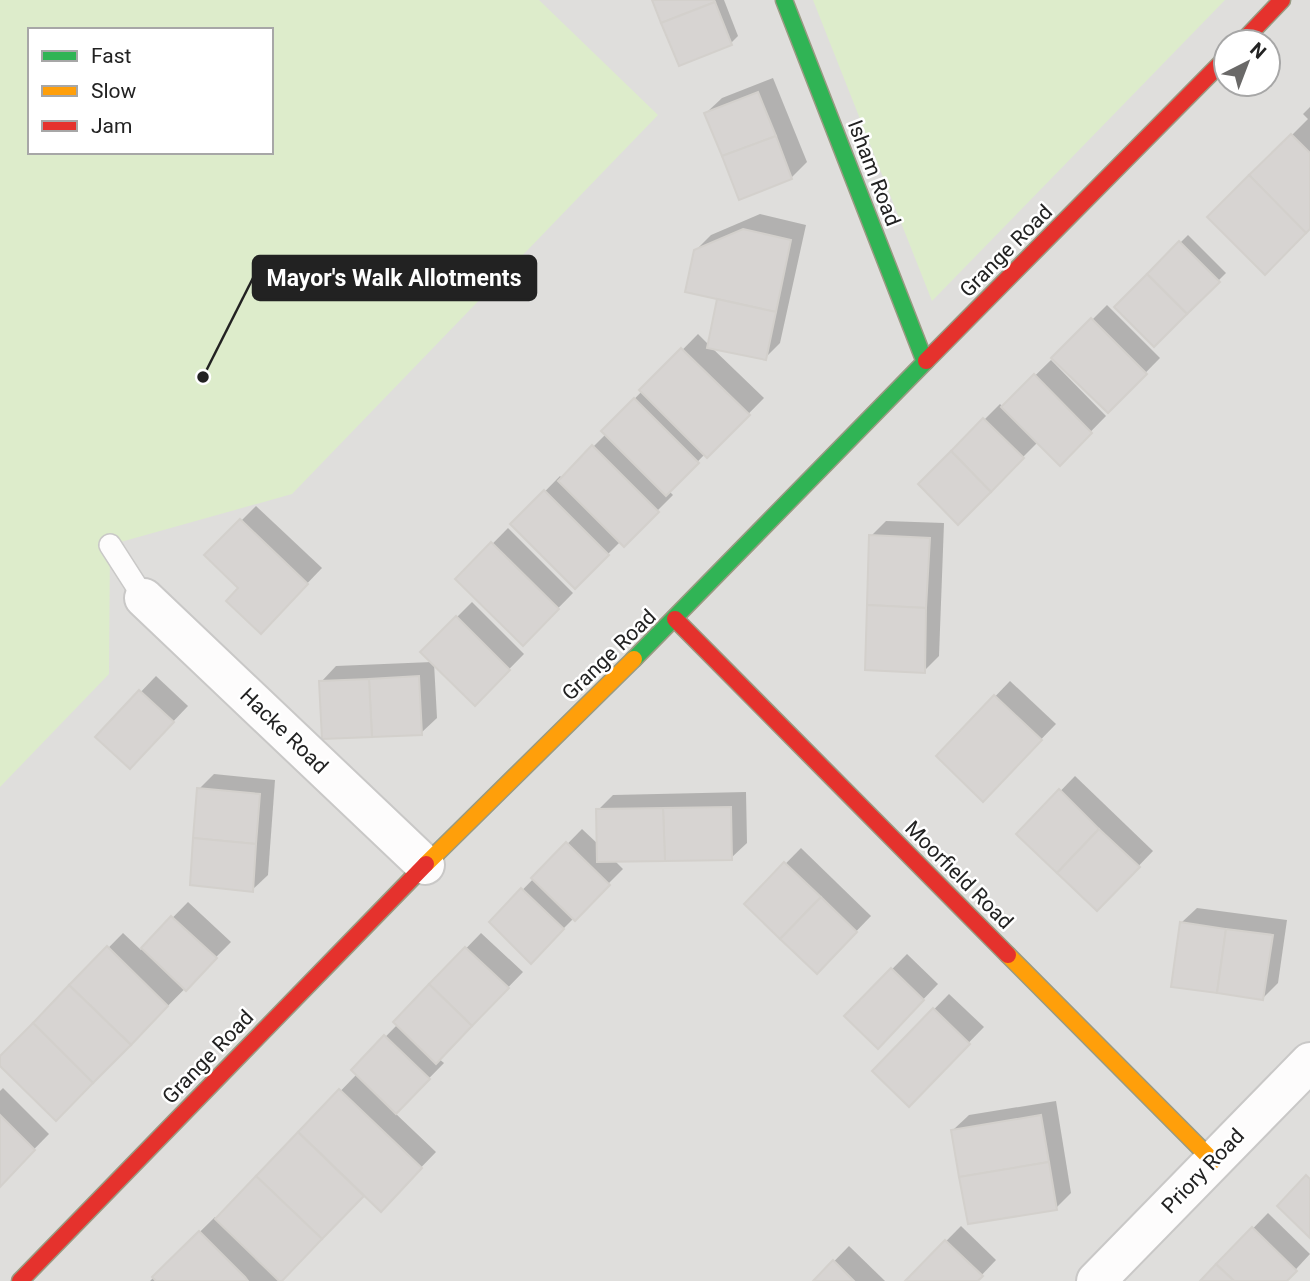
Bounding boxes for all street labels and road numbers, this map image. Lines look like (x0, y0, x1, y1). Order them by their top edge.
street label: Isham Road (843, 117, 905, 229)
street label: Grange Road (955, 200, 1057, 302)
street label: Grange Road (557, 605, 661, 705)
street label: Hacke Road (235, 683, 333, 779)
street label: Moorfield Road (900, 816, 1018, 934)
street label: Grange Road (158, 1005, 258, 1109)
street label: Priory Road (1157, 1124, 1249, 1218)

